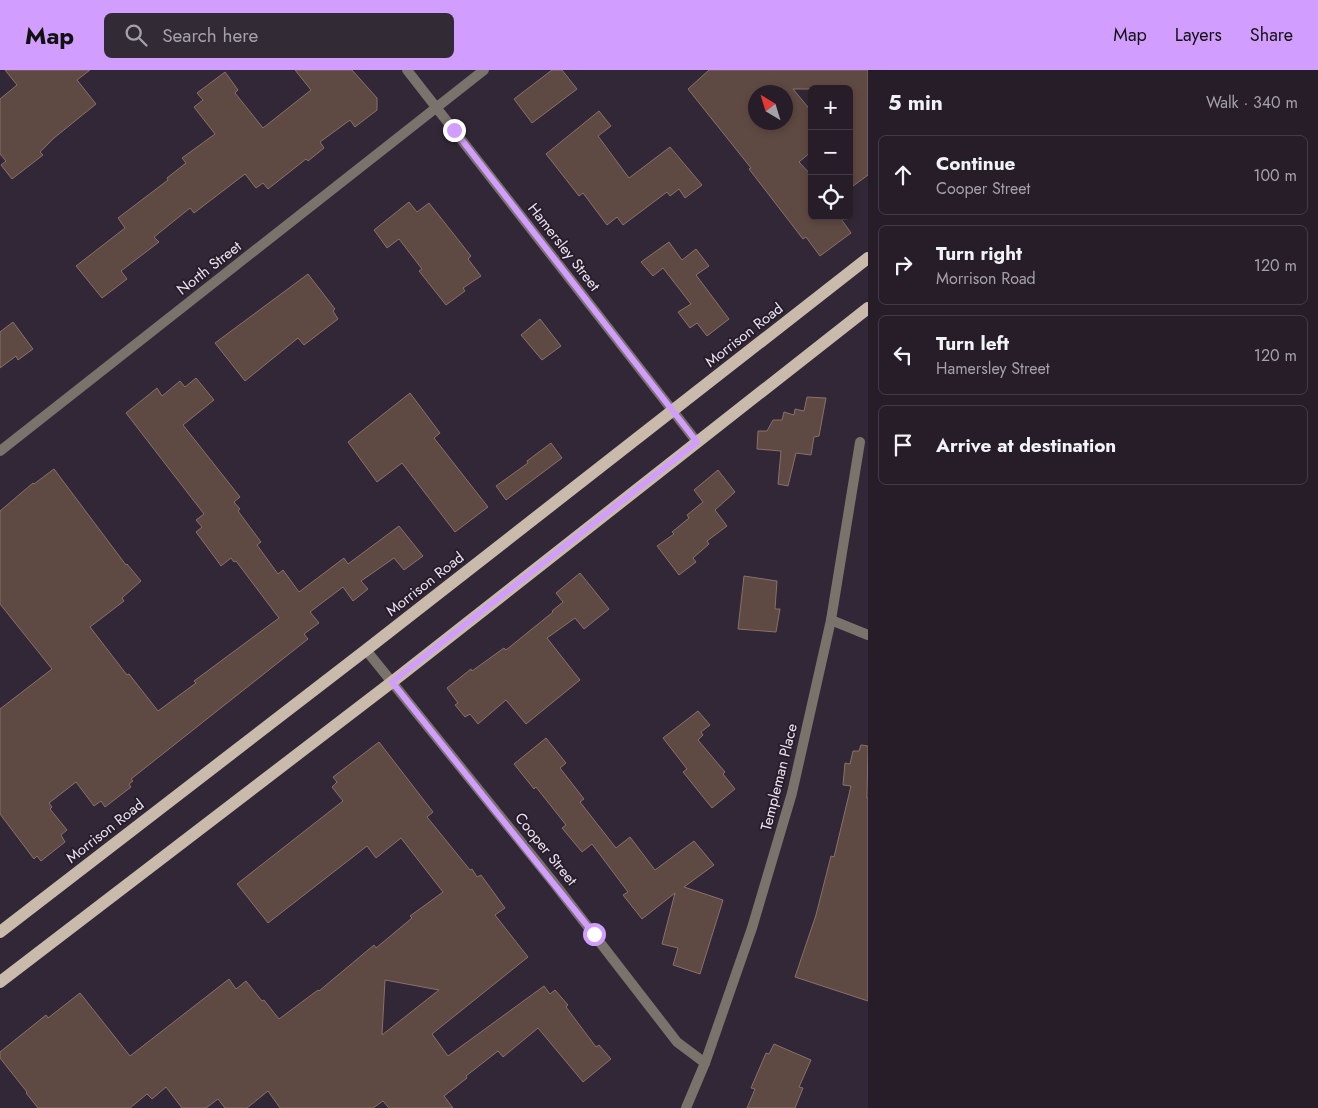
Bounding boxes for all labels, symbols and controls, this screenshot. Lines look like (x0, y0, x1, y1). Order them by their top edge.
search box (104, 13, 454, 58)
text: Map (25, 18, 74, 53)
icon: search (122, 21, 150, 49)
text: Search here (162, 22, 258, 49)
text: Map (1113, 22, 1147, 48)
text: Layers (1175, 22, 1222, 48)
text: Share (1250, 22, 1293, 48)
north arrow (748, 85, 793, 130)
map controls (808, 85, 853, 220)
button: + (808, 85, 853, 130)
text: 5 min (888, 88, 943, 118)
text: Walk · 340 m (1206, 91, 1298, 114)
route end (443, 119, 466, 142)
button: − (808, 130, 853, 175)
text: Continue (936, 150, 1015, 177)
icon: ahead (889, 161, 917, 189)
text: 100 m (1253, 164, 1297, 187)
button: locate (808, 175, 853, 220)
text: Cooper Street (936, 177, 1030, 200)
street label: Hamersley Street (523, 198, 606, 296)
street label: North Street (172, 235, 246, 300)
text: Turn right (936, 240, 1022, 267)
icon: right (889, 251, 917, 279)
text: 120 m (1254, 254, 1297, 277)
text: Morrison Road (936, 267, 1036, 290)
street label: Morrison Road (700, 298, 788, 372)
text: Turn left (936, 330, 1009, 357)
icon: left (889, 341, 917, 369)
text: 120 m (1254, 344, 1297, 367)
text: Hamersley Street (936, 357, 1050, 380)
icon: arrive (889, 431, 917, 459)
text: Arrive at destination (936, 432, 1116, 459)
street label: Morrison Road (381, 547, 469, 621)
street label: Templeman Place (755, 721, 803, 833)
street label: Morrison Road (61, 794, 149, 868)
street label: Cooper Street (510, 808, 583, 891)
route start (583, 923, 606, 946)

